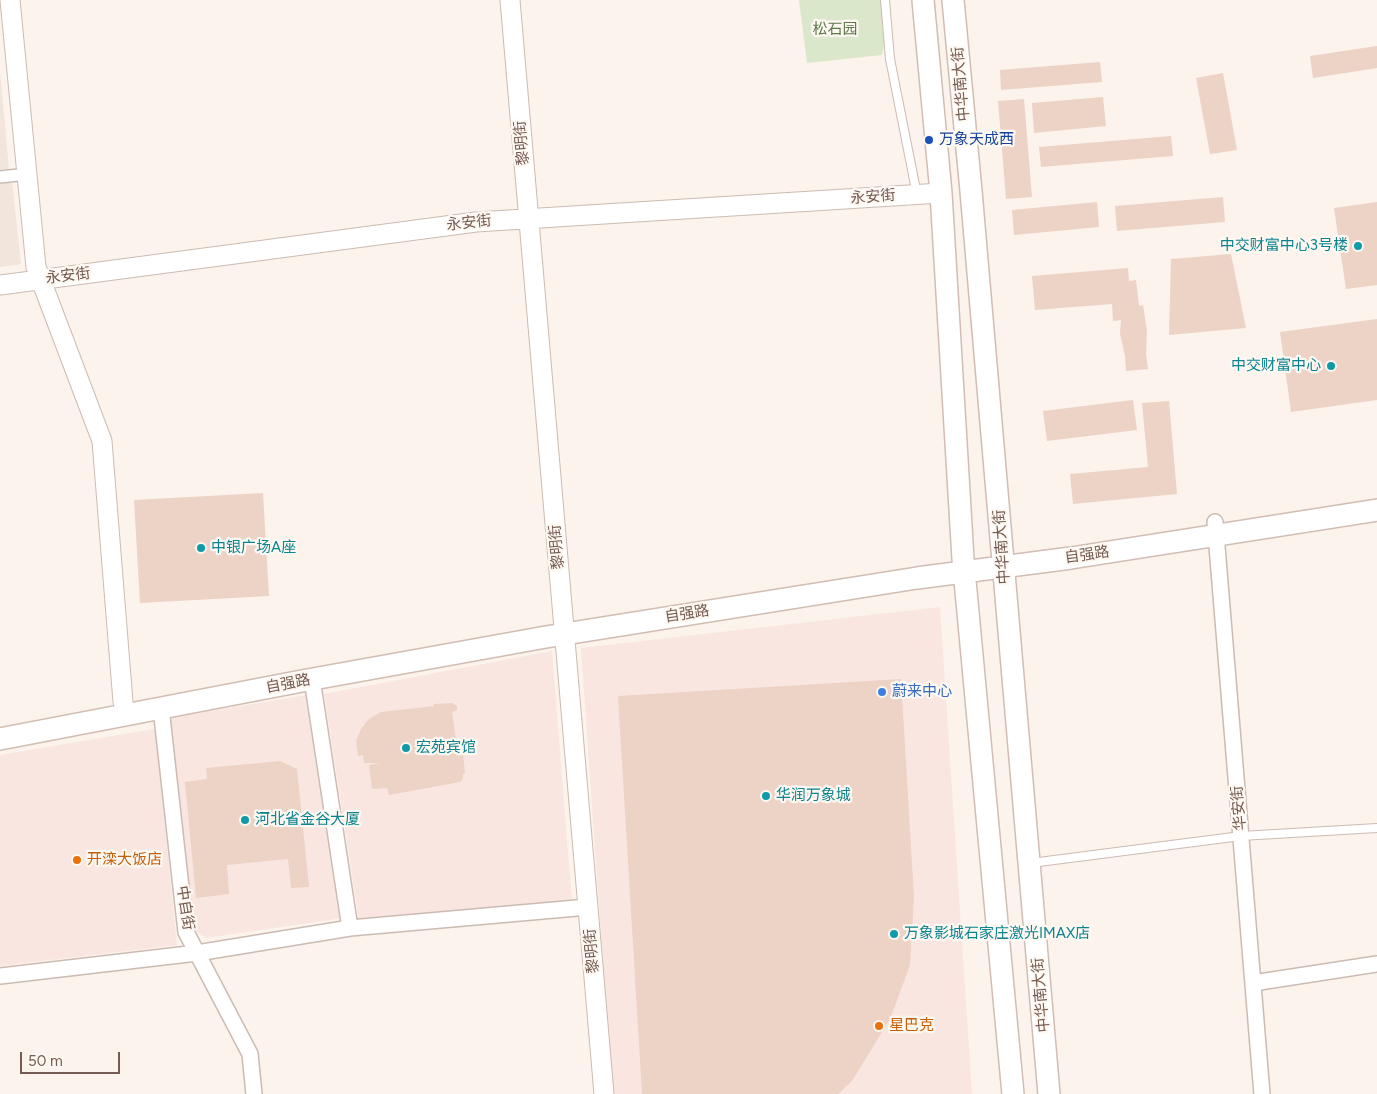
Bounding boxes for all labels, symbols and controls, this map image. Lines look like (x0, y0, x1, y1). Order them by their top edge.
park label: 松石园 (813, 21, 857, 39)
street label: 中华南大街 (949, 46, 973, 122)
street label: 黎明街 (511, 120, 533, 166)
place label: 万象天成西 (939, 131, 1014, 149)
marker: 万象天成西 (923, 134, 935, 146)
street label: 永安街 (850, 186, 896, 208)
street label: 永安街 (446, 212, 492, 234)
place label: 中交财富中心3号楼 (1220, 237, 1348, 255)
marker: 中交财富中心3号楼 (1352, 240, 1364, 252)
street label: 永安街 (45, 264, 91, 288)
place label: 中交财富中心 (1231, 357, 1321, 375)
marker: 中交财富中心 (1325, 360, 1337, 372)
street label: 中华南大街 (990, 509, 1014, 585)
street label: 黎明街 (546, 524, 568, 570)
place label: 中银广场A座 (211, 539, 296, 557)
marker: 中银广场A座 (195, 542, 207, 554)
street label: 自强路 (1063, 543, 1111, 567)
street label: 自强路 (663, 602, 711, 626)
street label: 自强路 (264, 671, 312, 697)
place label: 蔚来中心 (892, 683, 952, 701)
marker: 蔚来中心 (876, 686, 888, 698)
place label: 宏苑宾馆 (416, 739, 476, 757)
marker: 宏苑宾馆 (400, 742, 412, 754)
street label: 华安街 (1228, 785, 1250, 831)
place label: 华润万象城 (776, 787, 851, 805)
marker: 华润万象城 (760, 790, 772, 802)
place label: 河北省金谷大厦 (255, 811, 360, 829)
marker: 河北省金谷大厦 (239, 814, 251, 826)
place label: 开滦大饭店 (87, 851, 162, 869)
marker: 开滦大饭店 (71, 854, 83, 866)
street label: 中自街 (173, 884, 197, 932)
place label: 万象影城石家庄激光IMAX店 (904, 925, 1090, 943)
street label: 黎明街 (581, 928, 603, 974)
marker: 万象影城石家庄激光IMAX店 (888, 928, 900, 940)
street label: 中华南大街 (1029, 957, 1053, 1033)
place label: 星巴克 (889, 1017, 934, 1035)
marker: 星巴克 (873, 1020, 885, 1032)
scale bar (22, 1042, 122, 1074)
text: 50 m (28, 1052, 63, 1070)

